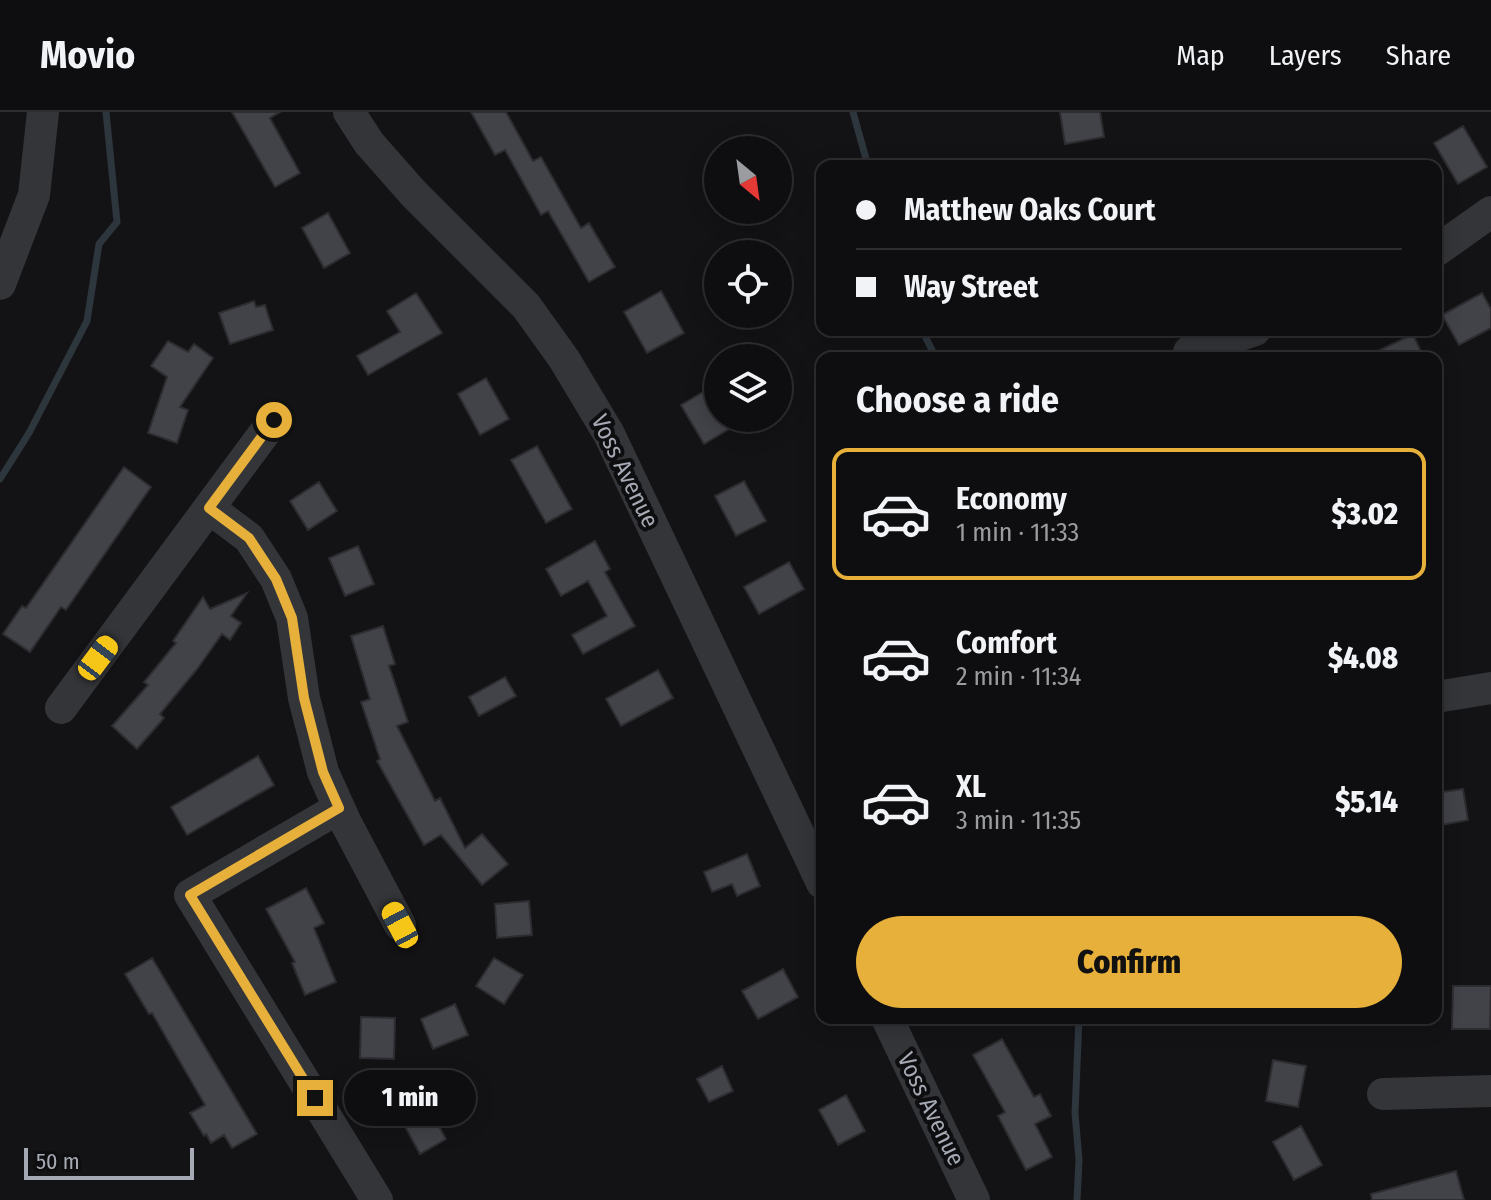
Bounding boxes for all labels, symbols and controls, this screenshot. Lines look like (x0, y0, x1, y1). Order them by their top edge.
text: Movio (40, 32, 135, 78)
text: Map (1176, 39, 1225, 72)
text: Layers (1269, 39, 1342, 72)
text: Share (1386, 39, 1451, 72)
north arrow (704, 136, 792, 224)
map controls (704, 136, 792, 432)
text: Matthew Oaks Court (904, 192, 1156, 228)
button: locate (704, 240, 792, 328)
text: Way Street (904, 269, 1039, 305)
button: layers (704, 344, 792, 432)
text: Choose a ride (856, 378, 1059, 422)
route start (256, 402, 292, 438)
street label: Voss Avenue (586, 410, 664, 532)
icon: car (860, 478, 932, 550)
text: Economy (956, 481, 1067, 517)
text: $3.02 (1331, 496, 1398, 532)
text: 1 min · 11:33 (956, 517, 1079, 548)
icon: car (860, 622, 932, 694)
text: Comfort (956, 625, 1057, 661)
car (74, 632, 122, 684)
text: $4.08 (1328, 640, 1398, 676)
text: 2 min · 11:34 (956, 661, 1081, 692)
icon: car (860, 766, 932, 838)
text: XL (956, 769, 986, 805)
text: $5.14 (1335, 784, 1398, 820)
text: 3 min · 11:35 (956, 805, 1081, 836)
car (378, 898, 422, 952)
button: Confirm (856, 916, 1402, 1008)
street label: Voss Avenue (892, 1048, 970, 1170)
callout: 1 min (343, 1070, 475, 1126)
route end (297, 1080, 333, 1116)
text: 1 min (382, 1082, 438, 1113)
scale bar (24, 1144, 194, 1180)
text: 50 m (36, 1148, 80, 1175)

